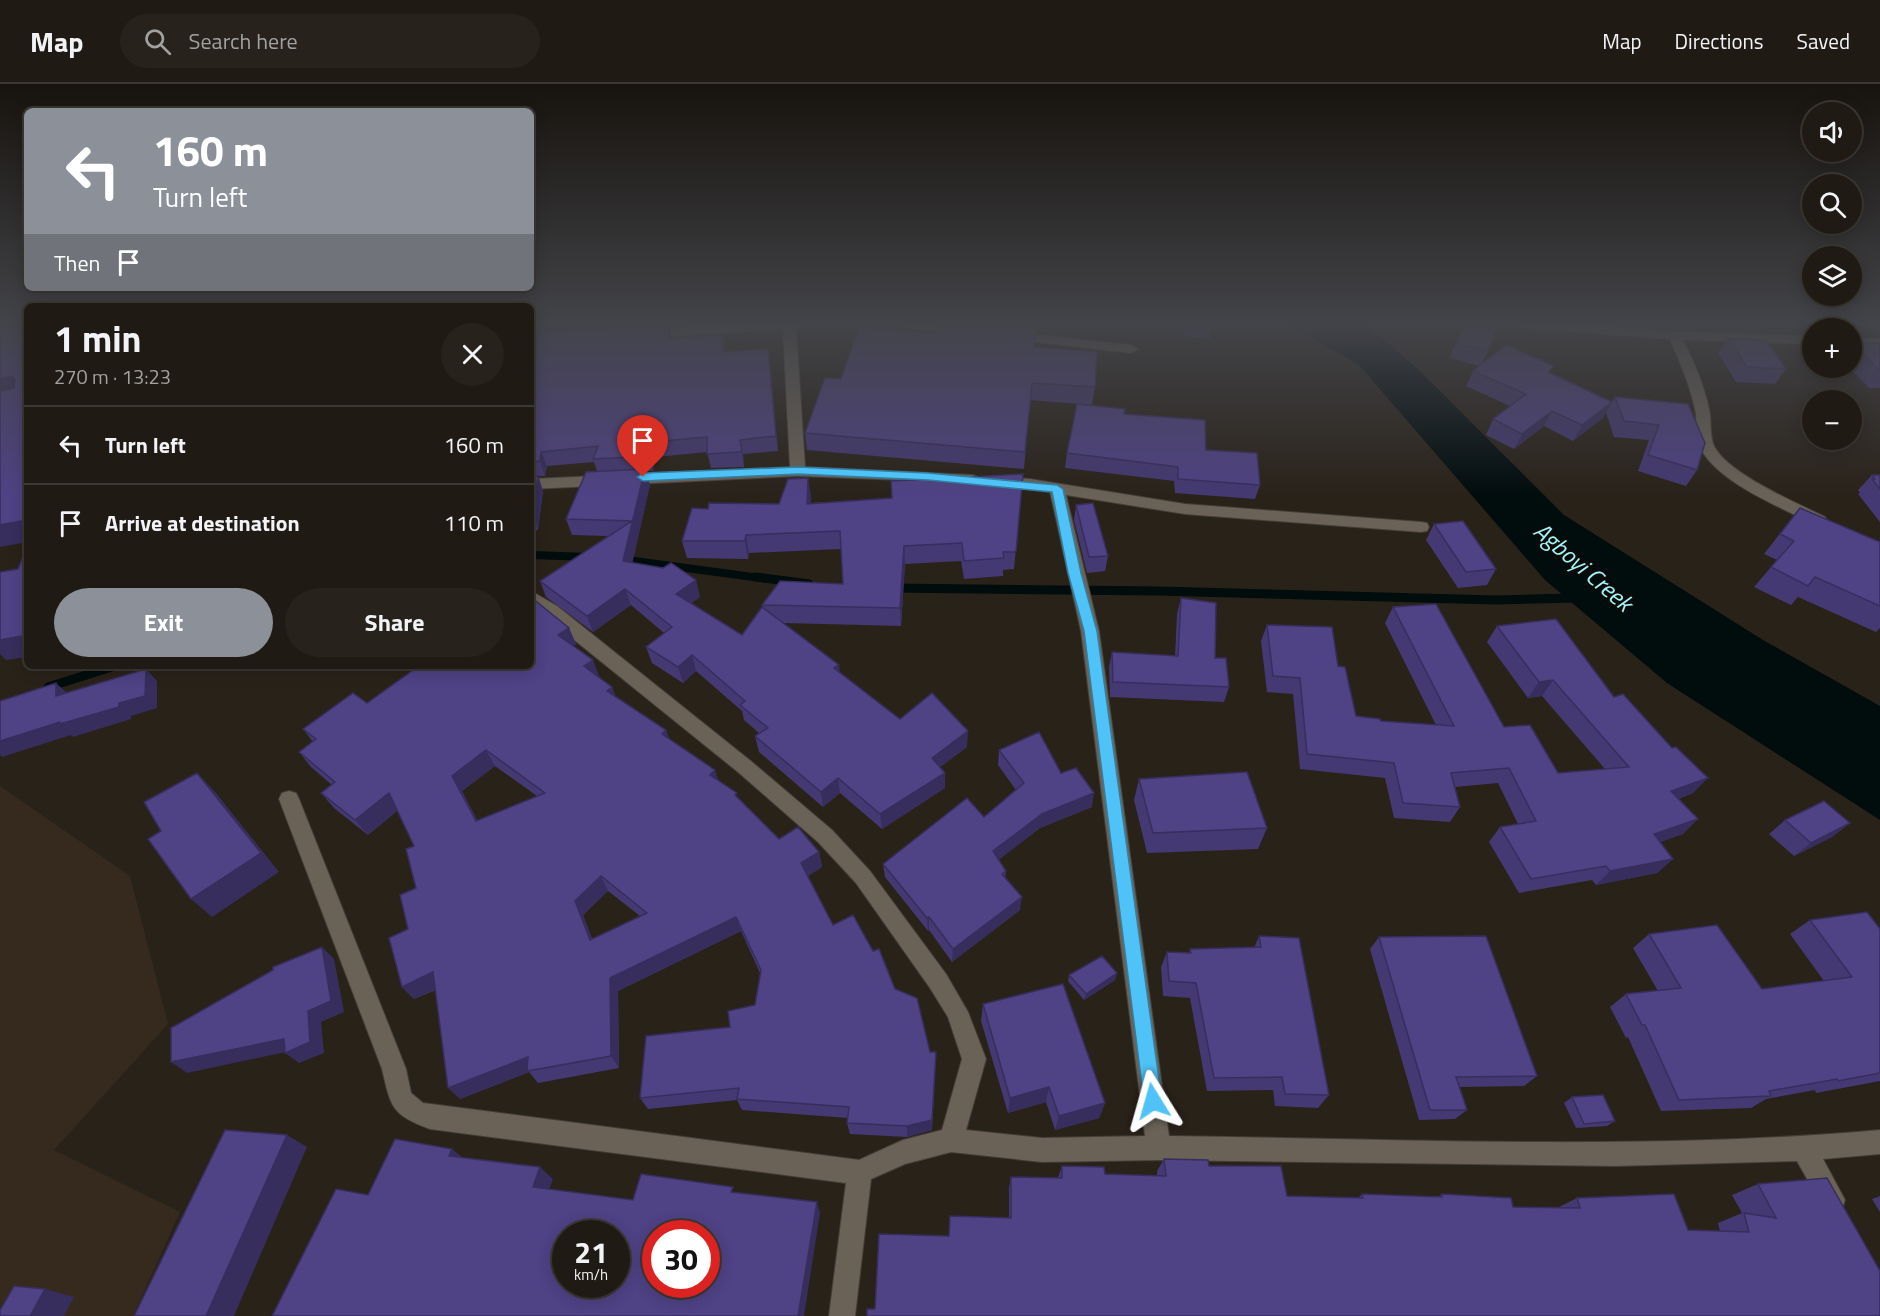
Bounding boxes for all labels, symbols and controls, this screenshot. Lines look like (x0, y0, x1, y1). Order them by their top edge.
search box (120, 14, 540, 68)
text: Map (30, 20, 84, 63)
text: Search here (189, 24, 298, 58)
icon: search (141, 25, 174, 58)
text: Map (1602, 25, 1642, 57)
text: Directions (1675, 25, 1764, 57)
text: Saved (1797, 25, 1850, 57)
map controls (1802, 102, 1862, 450)
button: sound (1802, 102, 1862, 162)
text: 160 m (153, 118, 268, 182)
icon: left (54, 132, 132, 210)
button: search (1802, 174, 1862, 234)
text: Turn left (153, 176, 247, 217)
text: Then (54, 246, 100, 280)
icon: arrive (112, 246, 145, 279)
button: layers (1802, 246, 1862, 306)
text: 1 min (54, 311, 141, 366)
button: + (1802, 318, 1862, 378)
button: close (441, 323, 504, 386)
text: 270 m · 13:23 (54, 361, 171, 392)
button: − (1802, 390, 1862, 450)
pin (617, 415, 668, 477)
icon: arrive (626, 424, 659, 457)
text: Turn left (105, 428, 186, 462)
text: 160 m (444, 428, 504, 462)
icon: left (54, 429, 87, 462)
text: Arrive at destination (105, 506, 300, 540)
text: 110 m (444, 506, 504, 540)
icon: arrive (54, 507, 87, 540)
water label: Agboyi Creek (1526, 513, 1644, 622)
button: Exit (54, 588, 273, 657)
button: Share (285, 588, 504, 657)
position arrow (1121, 1069, 1185, 1133)
speed limit sign: 30 (642, 1220, 720, 1298)
text: 21 (574, 1229, 608, 1275)
text: km/h (574, 1263, 608, 1286)

